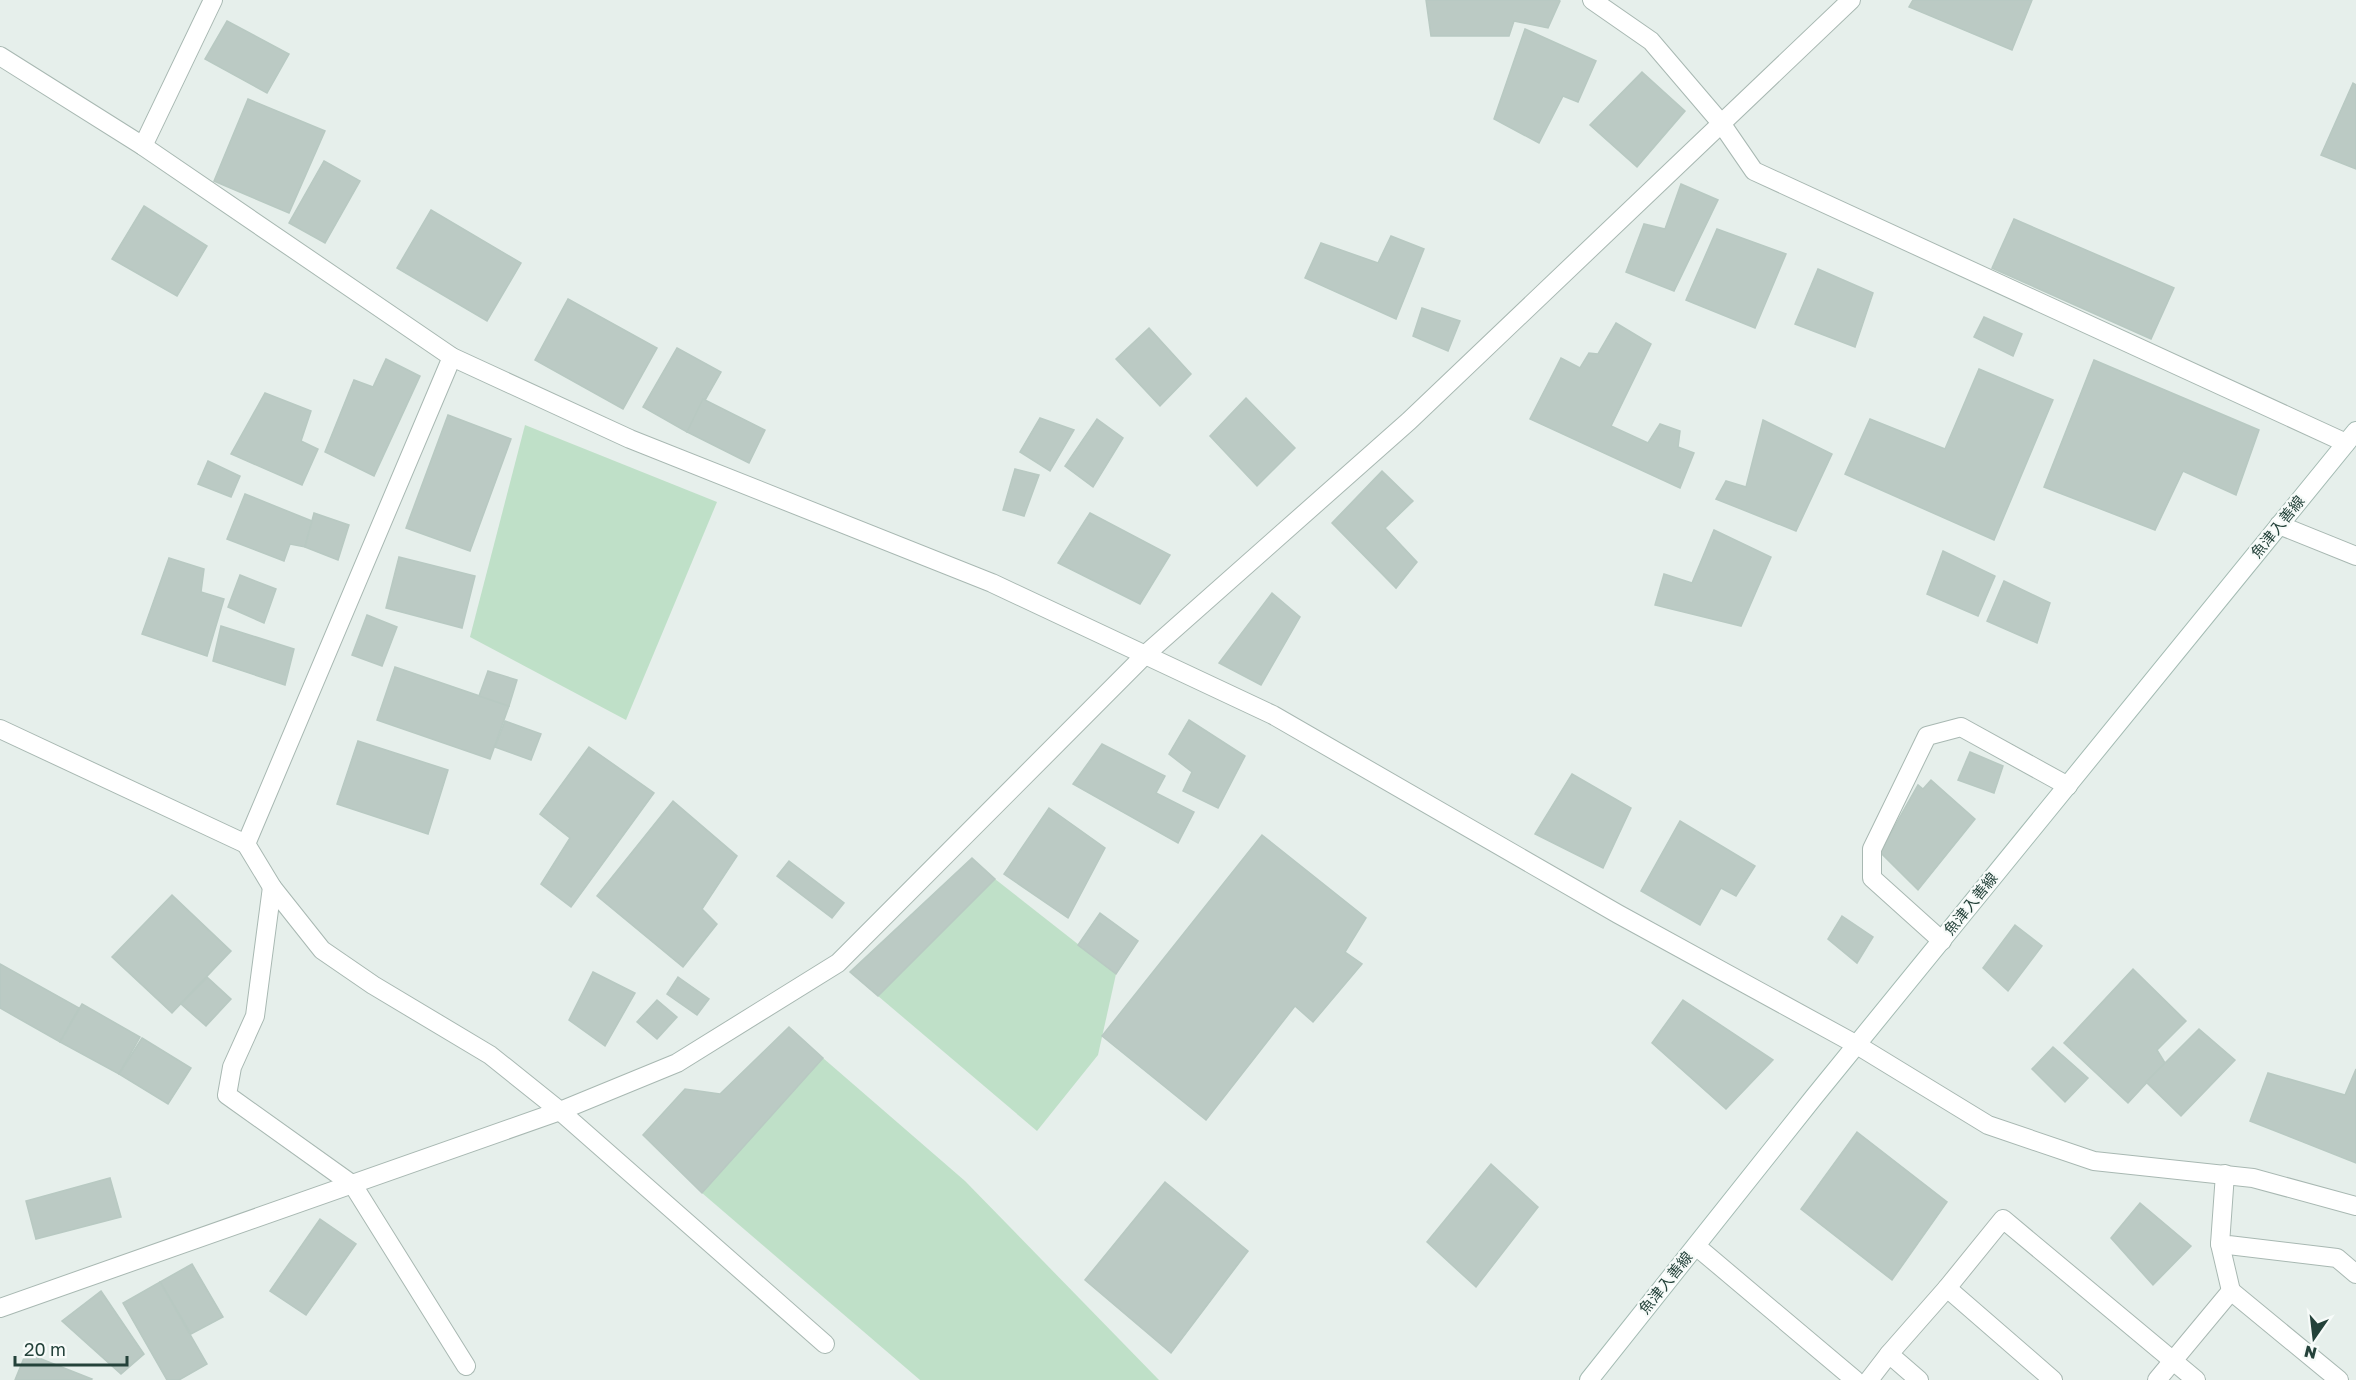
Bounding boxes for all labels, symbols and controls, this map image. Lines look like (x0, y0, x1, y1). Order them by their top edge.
street label: 魚津入善線 (2247, 492, 2308, 561)
street label: 魚津入善線 (1940, 869, 2001, 938)
street label: 魚津入善線 (1635, 1248, 1696, 1317)
north arrow (2284, 1308, 2344, 1368)
scale bar (15, 1329, 128, 1367)
text: 20 m (24, 1338, 66, 1360)
text: N (2302, 1341, 2319, 1364)

